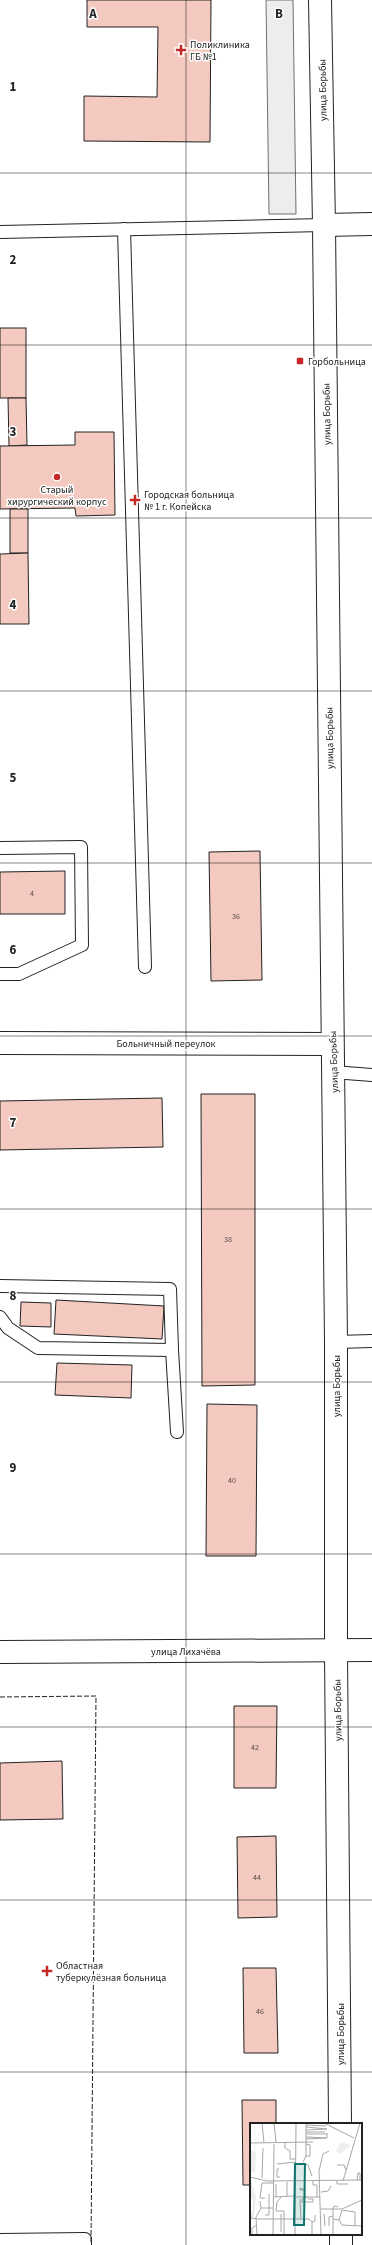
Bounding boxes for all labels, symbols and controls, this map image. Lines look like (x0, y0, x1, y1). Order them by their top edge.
text: A (88, 5, 97, 23)
text: B (275, 5, 283, 23)
place label: Поликлиника ГБ №1 (190, 38, 250, 64)
marker: Поликлиника ГБ №1 (175, 44, 187, 56)
street label: улица Борьбы (315, 59, 331, 121)
text: 1 (10, 78, 17, 96)
text: 2 (10, 251, 17, 269)
place label: Горбольница (308, 355, 366, 369)
marker: Горбольница (295, 356, 305, 366)
street label: улица Борьбы (319, 383, 335, 445)
text: 3 (10, 423, 17, 441)
marker: Старый хирургический корпус (52, 472, 62, 482)
place label: Старый хирургический корпус (8, 483, 107, 509)
place label: Городская больница № 1 г. Копейска (144, 488, 234, 514)
marker: Городская больница № 1 г. Копейска (129, 494, 141, 506)
text: 4 (10, 596, 17, 614)
street label: улица Борьбы (322, 707, 338, 769)
text: 5 (10, 769, 17, 787)
house number: 4 (30, 888, 34, 899)
house number: 36 (232, 911, 240, 922)
text: 6 (10, 941, 17, 959)
street label: улица Борьбы (326, 1031, 342, 1093)
street label: Больничный переулок (116, 1037, 216, 1051)
text: 7 (10, 1114, 17, 1132)
house number: 38 (224, 1234, 232, 1245)
text: 8 (10, 1287, 17, 1305)
street label: улица Борьбы (330, 1355, 344, 1417)
text: 9 (10, 1459, 17, 1477)
house number: 40 (228, 1475, 236, 1486)
street label: улица Лихачёва (151, 1645, 221, 1659)
street label: улица Борьбы (330, 1679, 346, 1741)
house number: 42 (251, 1742, 259, 1753)
house number: 44 (253, 1872, 261, 1883)
place label: Областная туберкулёзная больница (56, 1959, 166, 1985)
marker: Областная туберкулёзная больница (41, 1965, 53, 1977)
street label: улица Борьбы (334, 2003, 348, 2065)
house number: 46 (256, 2006, 264, 2017)
inset map (250, 2123, 362, 2235)

